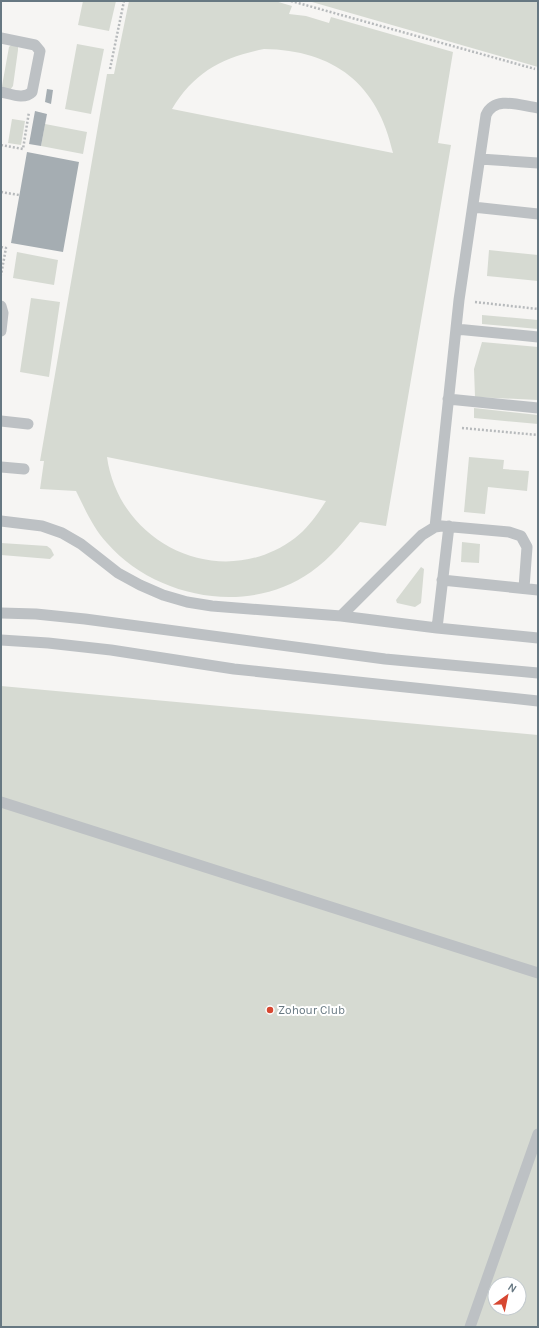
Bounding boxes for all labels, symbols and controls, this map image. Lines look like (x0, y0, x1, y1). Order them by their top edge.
place label: Zohour Club (278, 1003, 345, 1017)
marker: Zohour Club (265, 1005, 275, 1015)
north arrow (487, 1276, 527, 1316)
text: N (505, 1280, 519, 1296)

